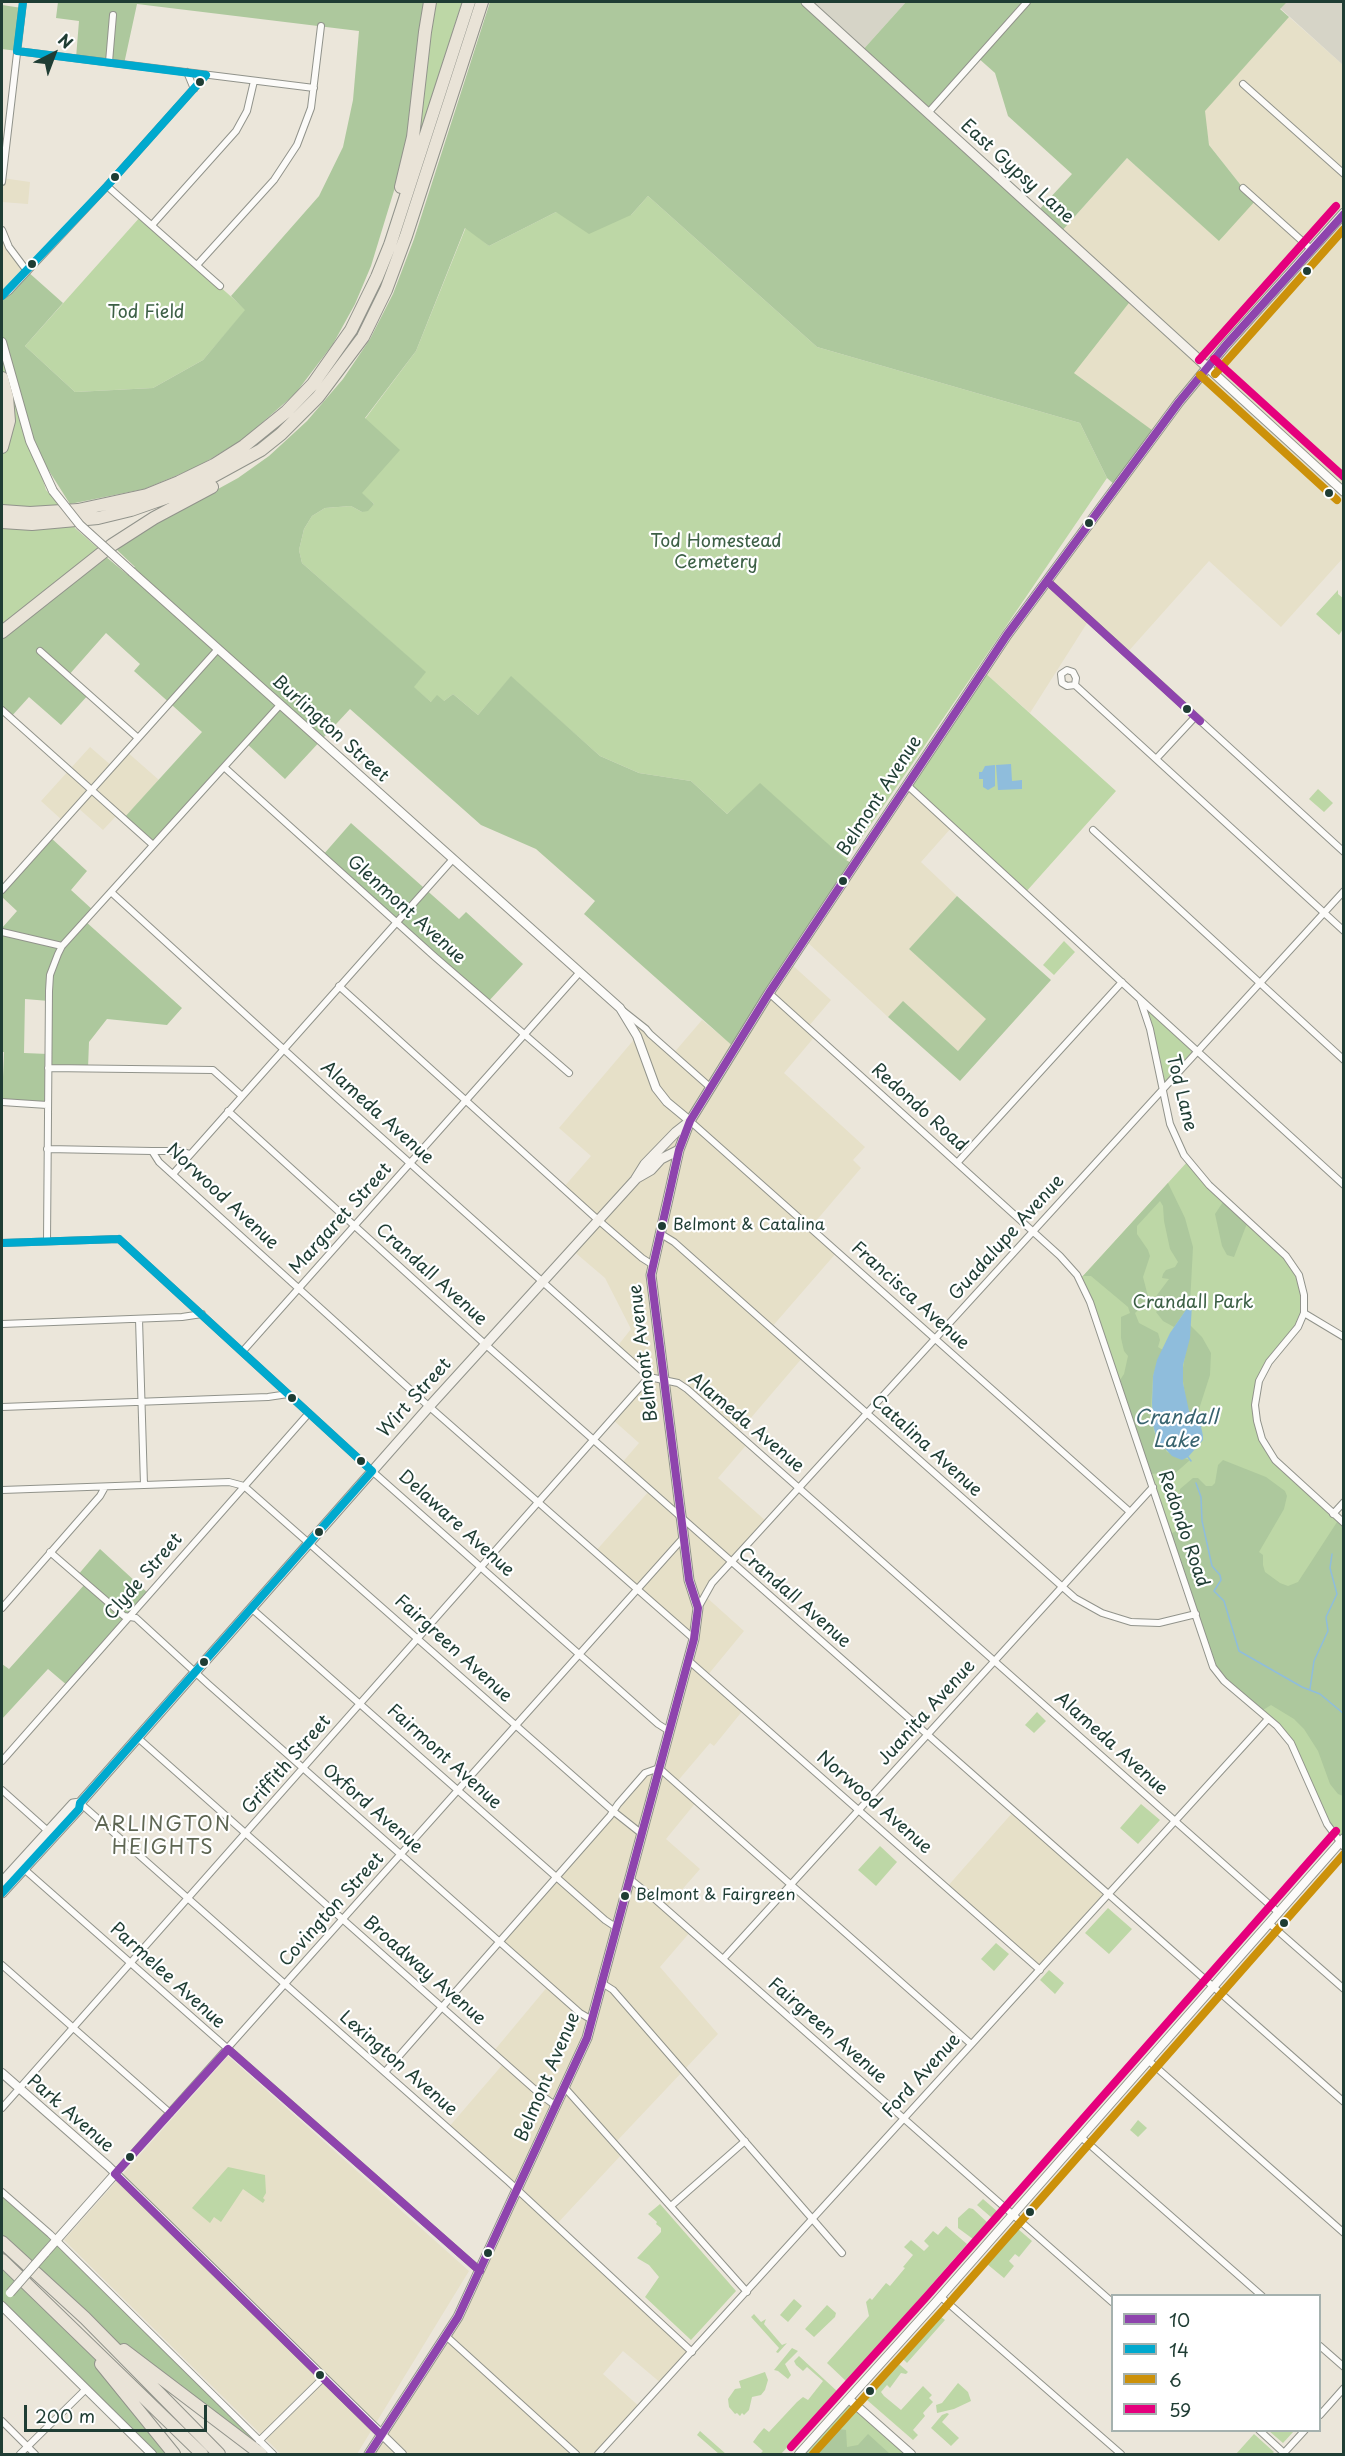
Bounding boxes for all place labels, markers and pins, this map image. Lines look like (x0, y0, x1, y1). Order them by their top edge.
unlabelled marker (194, 76, 206, 88)
unlabelled marker (109, 171, 121, 183)
unlabelled marker (26, 258, 38, 270)
unlabelled marker (1301, 265, 1313, 277)
unlabelled marker (1323, 487, 1335, 499)
unlabelled marker (1083, 517, 1095, 529)
unlabelled marker (1181, 703, 1193, 715)
unlabelled marker (837, 875, 849, 887)
place label: Belmont & Catalina (673, 1216, 825, 1236)
marker: Belmont & Catalina (656, 1220, 668, 1232)
unlabelled marker (286, 1392, 298, 1404)
unlabelled marker (355, 1455, 367, 1467)
unlabelled marker (313, 1526, 325, 1538)
unlabelled marker (198, 1656, 210, 1668)
place label: Belmont & Fairgreen (636, 1886, 795, 1906)
marker: Belmont & Fairgreen (619, 1890, 631, 1902)
unlabelled marker (1278, 1917, 1290, 1929)
unlabelled marker (124, 2151, 136, 2163)
unlabelled marker (1024, 2206, 1036, 2218)
unlabelled marker (482, 2247, 494, 2259)
unlabelled marker (314, 2369, 326, 2381)
unlabelled marker (864, 2385, 876, 2397)

